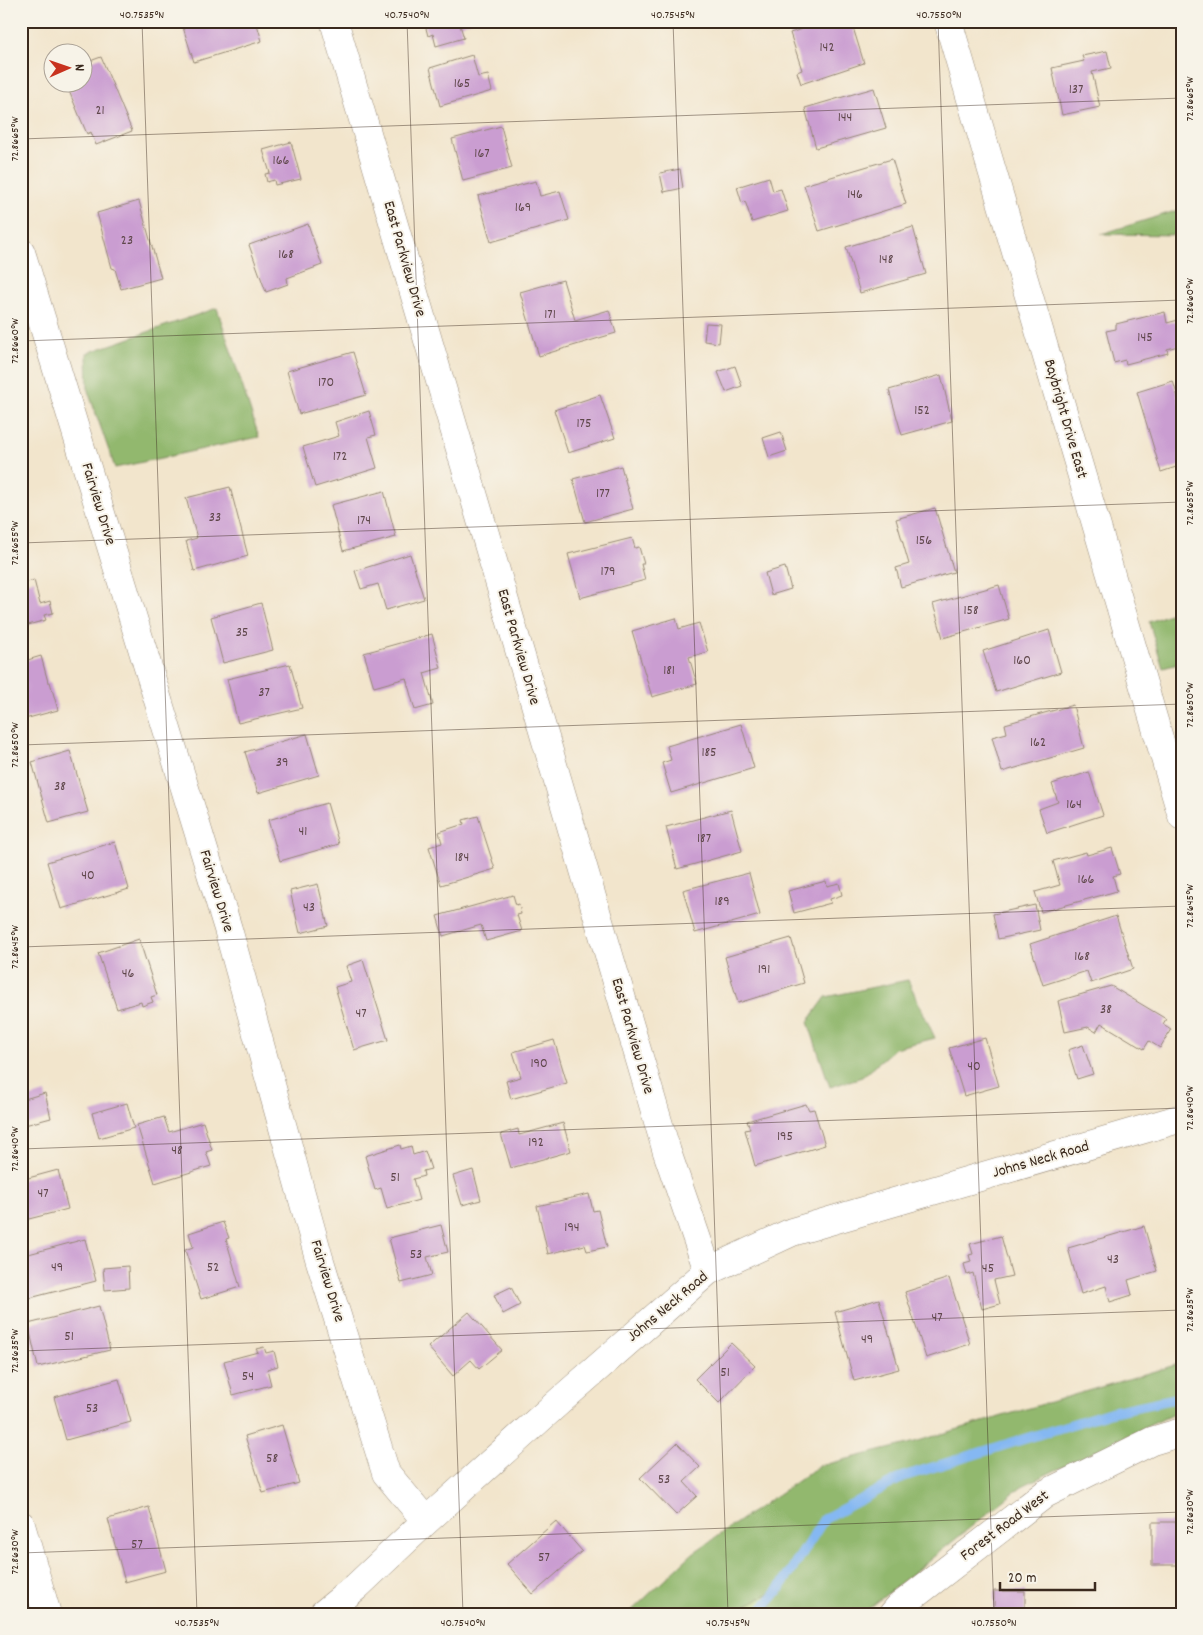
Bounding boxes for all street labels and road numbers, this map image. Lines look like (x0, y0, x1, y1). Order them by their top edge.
street label: East Parkview Drive (376, 198, 432, 320)
street label: Baybright Drive East (1037, 357, 1093, 481)
street label: Fairview Drive (75, 460, 121, 548)
street label: East Parkview Drive (490, 586, 546, 708)
street label: Fairview Drive (193, 847, 239, 935)
street label: East Parkview Drive (604, 975, 660, 1097)
street label: Johns Neck Road (990, 1135, 1092, 1185)
street label: Fairview Drive (304, 1237, 350, 1325)
street label: Johns Neck Road (622, 1266, 714, 1348)
street label: Forest Road West (956, 1485, 1054, 1567)

